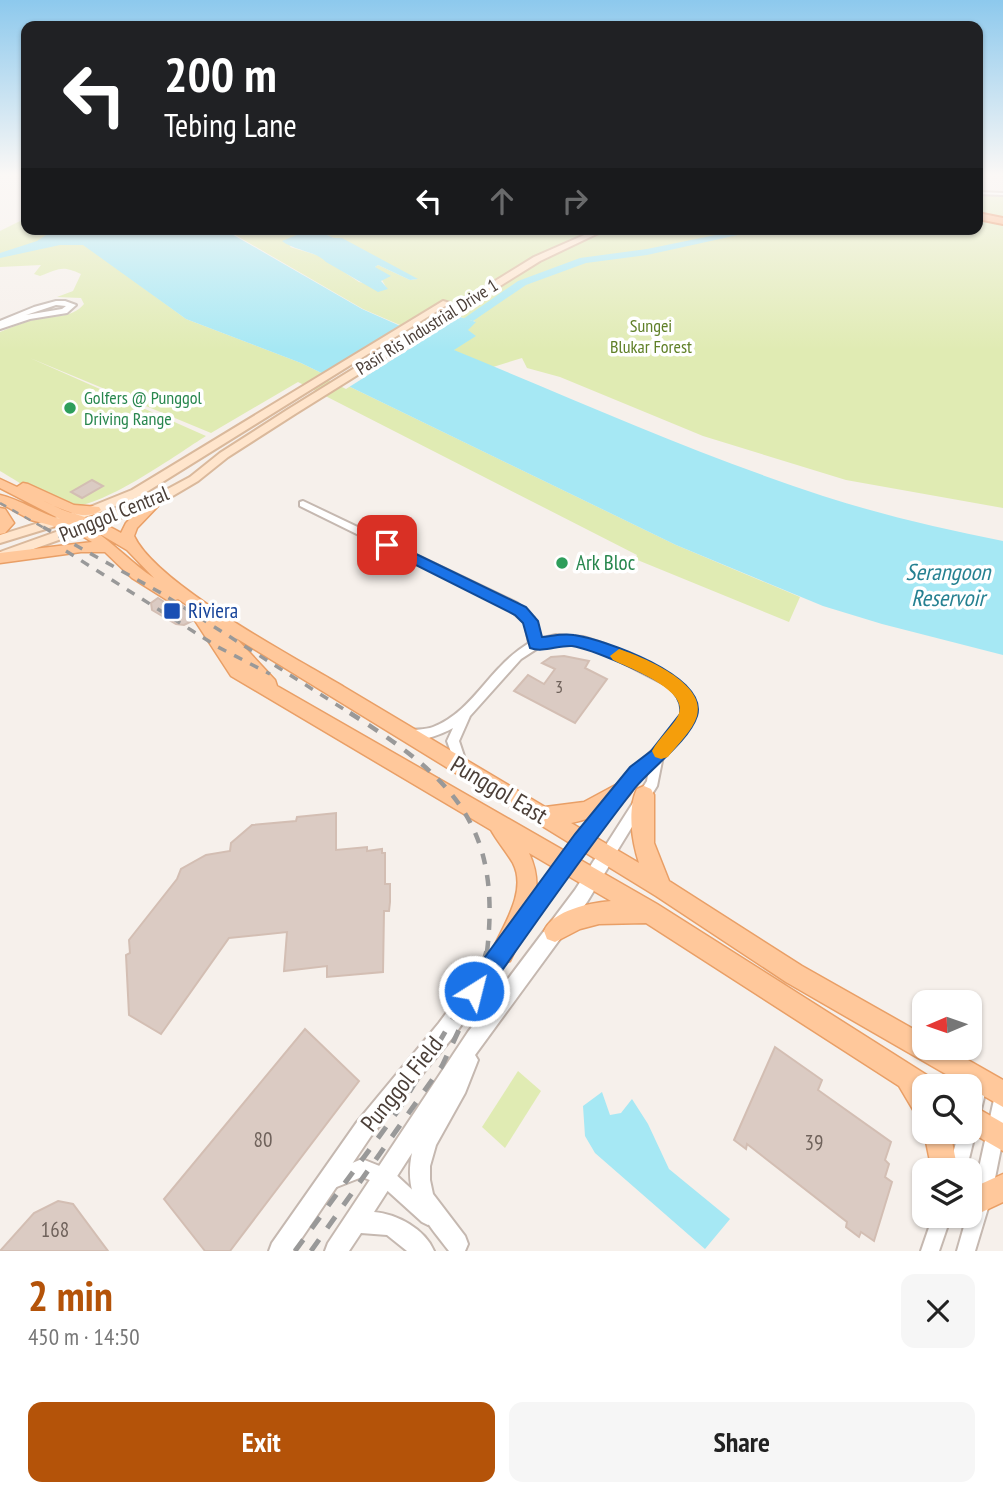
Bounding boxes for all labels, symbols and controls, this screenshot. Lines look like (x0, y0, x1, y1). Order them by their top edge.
text: 200 m (164, 42, 277, 106)
icon: left (49, 49, 140, 140)
text: Tebing Lane (164, 104, 297, 146)
icon: left (410, 182, 448, 220)
icon: ahead (483, 182, 521, 220)
icon: right (556, 182, 594, 220)
street label: Pasir Ris Industrial Drive 1 (351, 274, 502, 380)
park label: Sungei Blukar Forest (610, 314, 692, 358)
place label: Golfers @ Punggol Driving Range (84, 386, 202, 430)
marker: Golfers @ Punggol Driving Range (62, 400, 78, 416)
street label: Punggol Central (55, 479, 173, 548)
pin (357, 515, 417, 575)
icon: arrive (368, 526, 406, 564)
place label: Ark Bloc (576, 549, 636, 576)
marker: Ark Bloc (554, 555, 570, 571)
water label: Serangoon Reservoir (906, 557, 992, 612)
place label: Riviera (188, 597, 238, 624)
marker: Riviera (162, 601, 182, 621)
house number: 3 (555, 675, 563, 698)
street label: Punggol East (445, 749, 554, 831)
position arrow (437, 954, 511, 1028)
north arrow (912, 990, 982, 1060)
map controls (912, 990, 982, 1228)
street label: Punggol Field (354, 1030, 450, 1138)
button: search (912, 1074, 982, 1144)
house number: 80 (254, 1126, 272, 1153)
house number: 39 (805, 1129, 823, 1156)
button: layers (912, 1158, 982, 1228)
house number: 168 (41, 1216, 69, 1243)
text: 2 min (28, 1268, 113, 1323)
button: close (901, 1274, 975, 1348)
text: 450 m · 14:50 (28, 1322, 140, 1351)
button: Exit (28, 1402, 495, 1482)
button: Share (509, 1402, 975, 1482)

